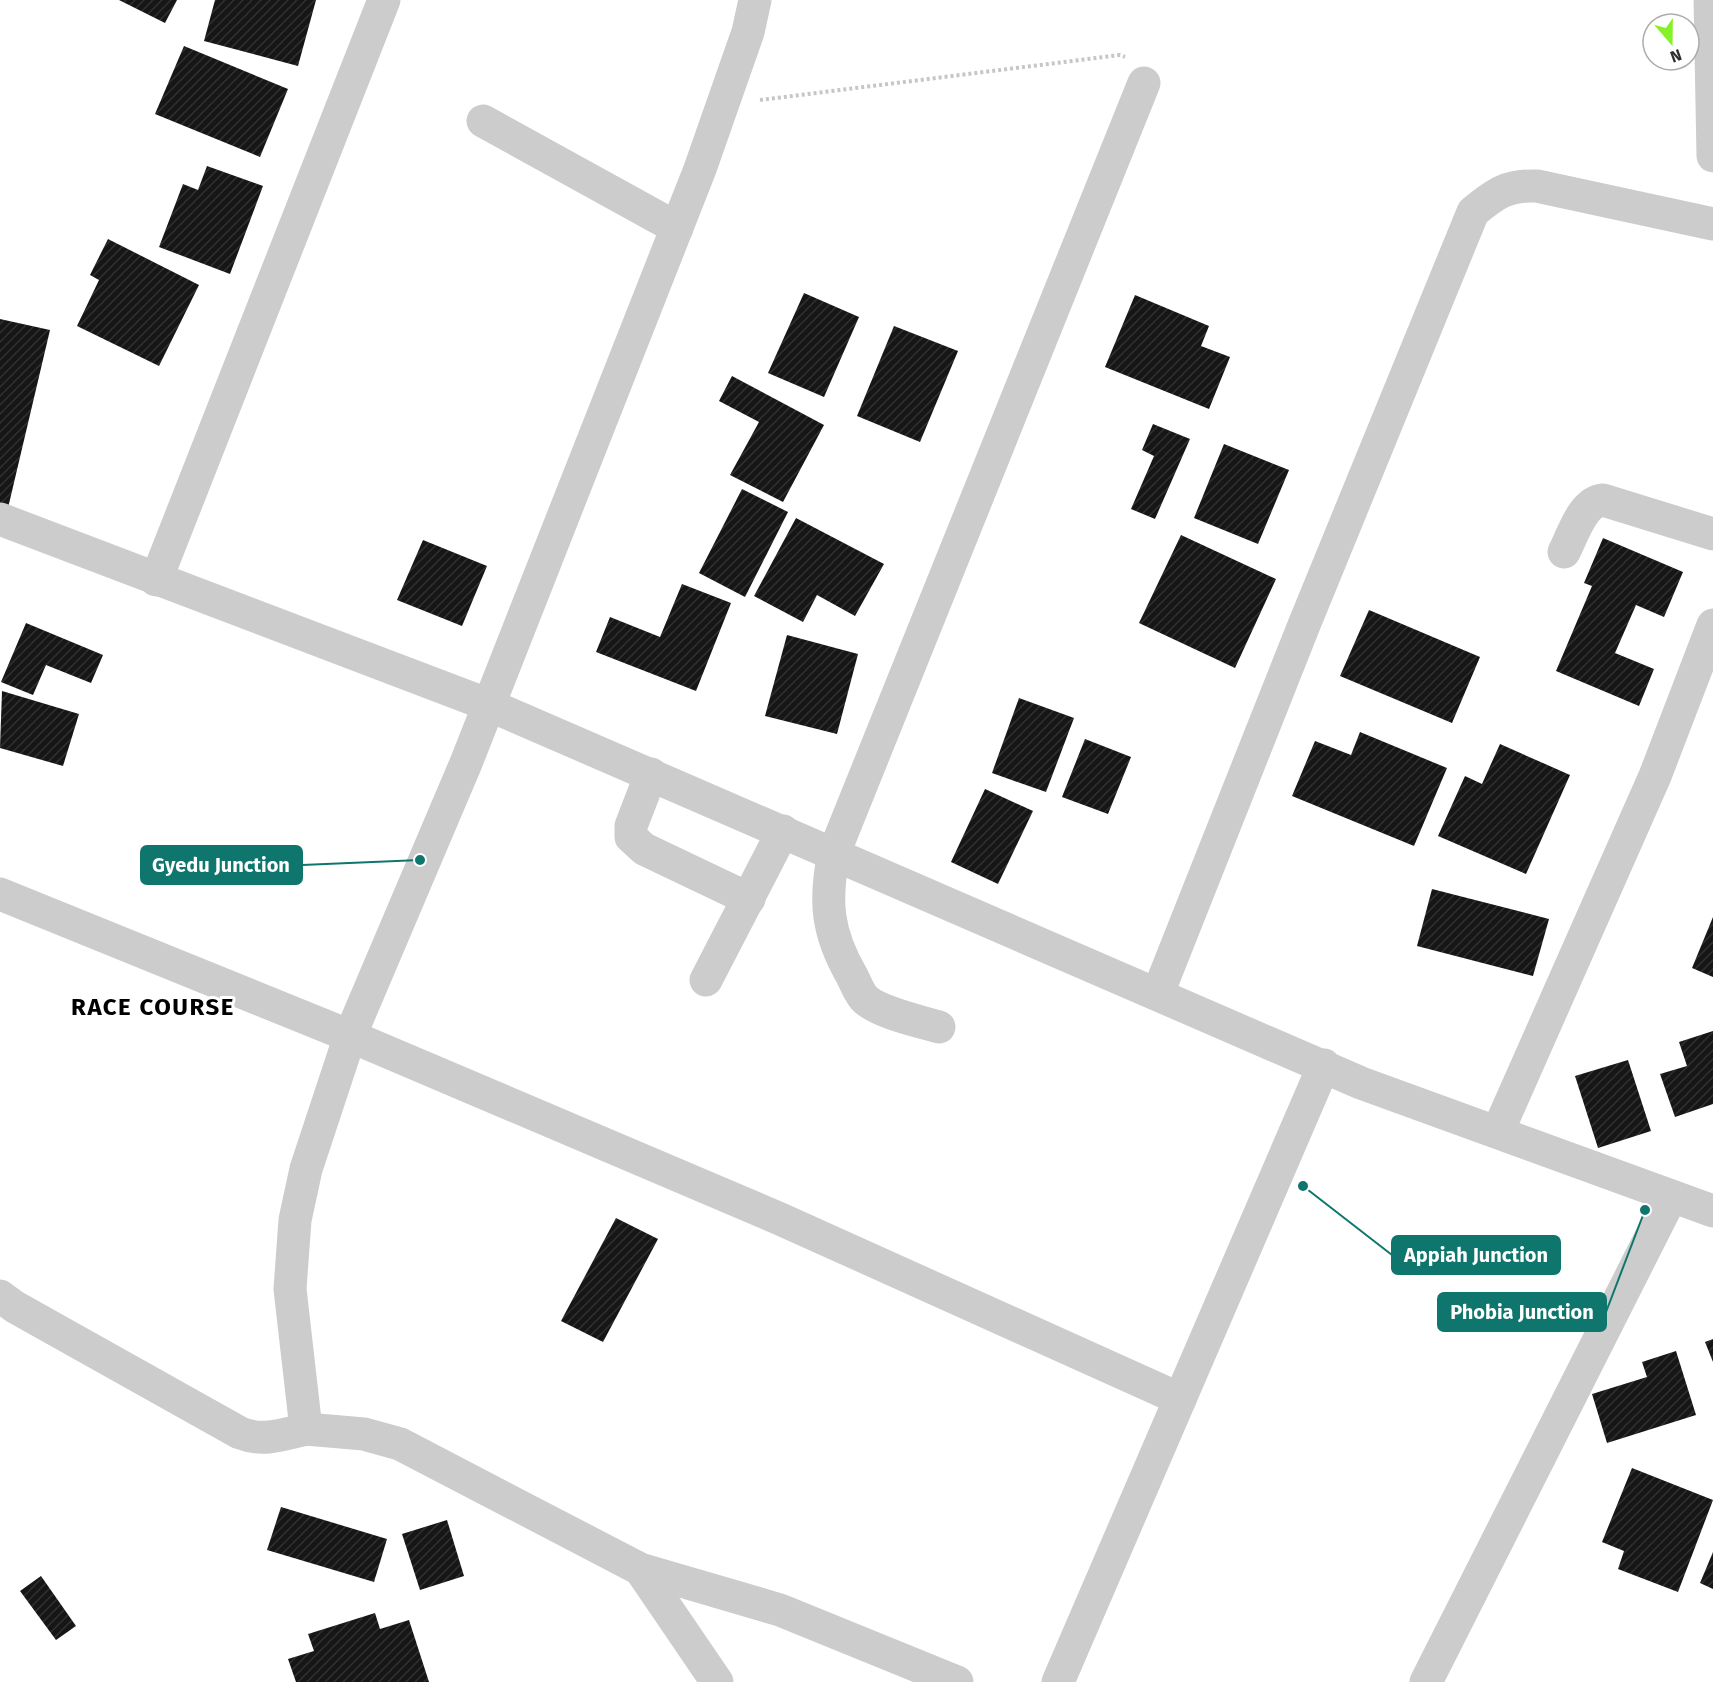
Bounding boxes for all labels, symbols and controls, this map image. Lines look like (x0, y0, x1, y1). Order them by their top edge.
north arrow (1641, 12, 1701, 72)
text: N (1668, 45, 1684, 66)
callout: Gyedu Junction (141, 846, 302, 884)
text: Gyedu Junction (152, 853, 290, 877)
district label: RACE COURSE (71, 993, 235, 1021)
callout: Appiah Junction (1392, 1236, 1560, 1274)
text: Appiah Junction (1403, 1243, 1548, 1267)
callout: Phobia Junction (1438, 1293, 1606, 1331)
text: Phobia Junction (1450, 1300, 1594, 1324)

